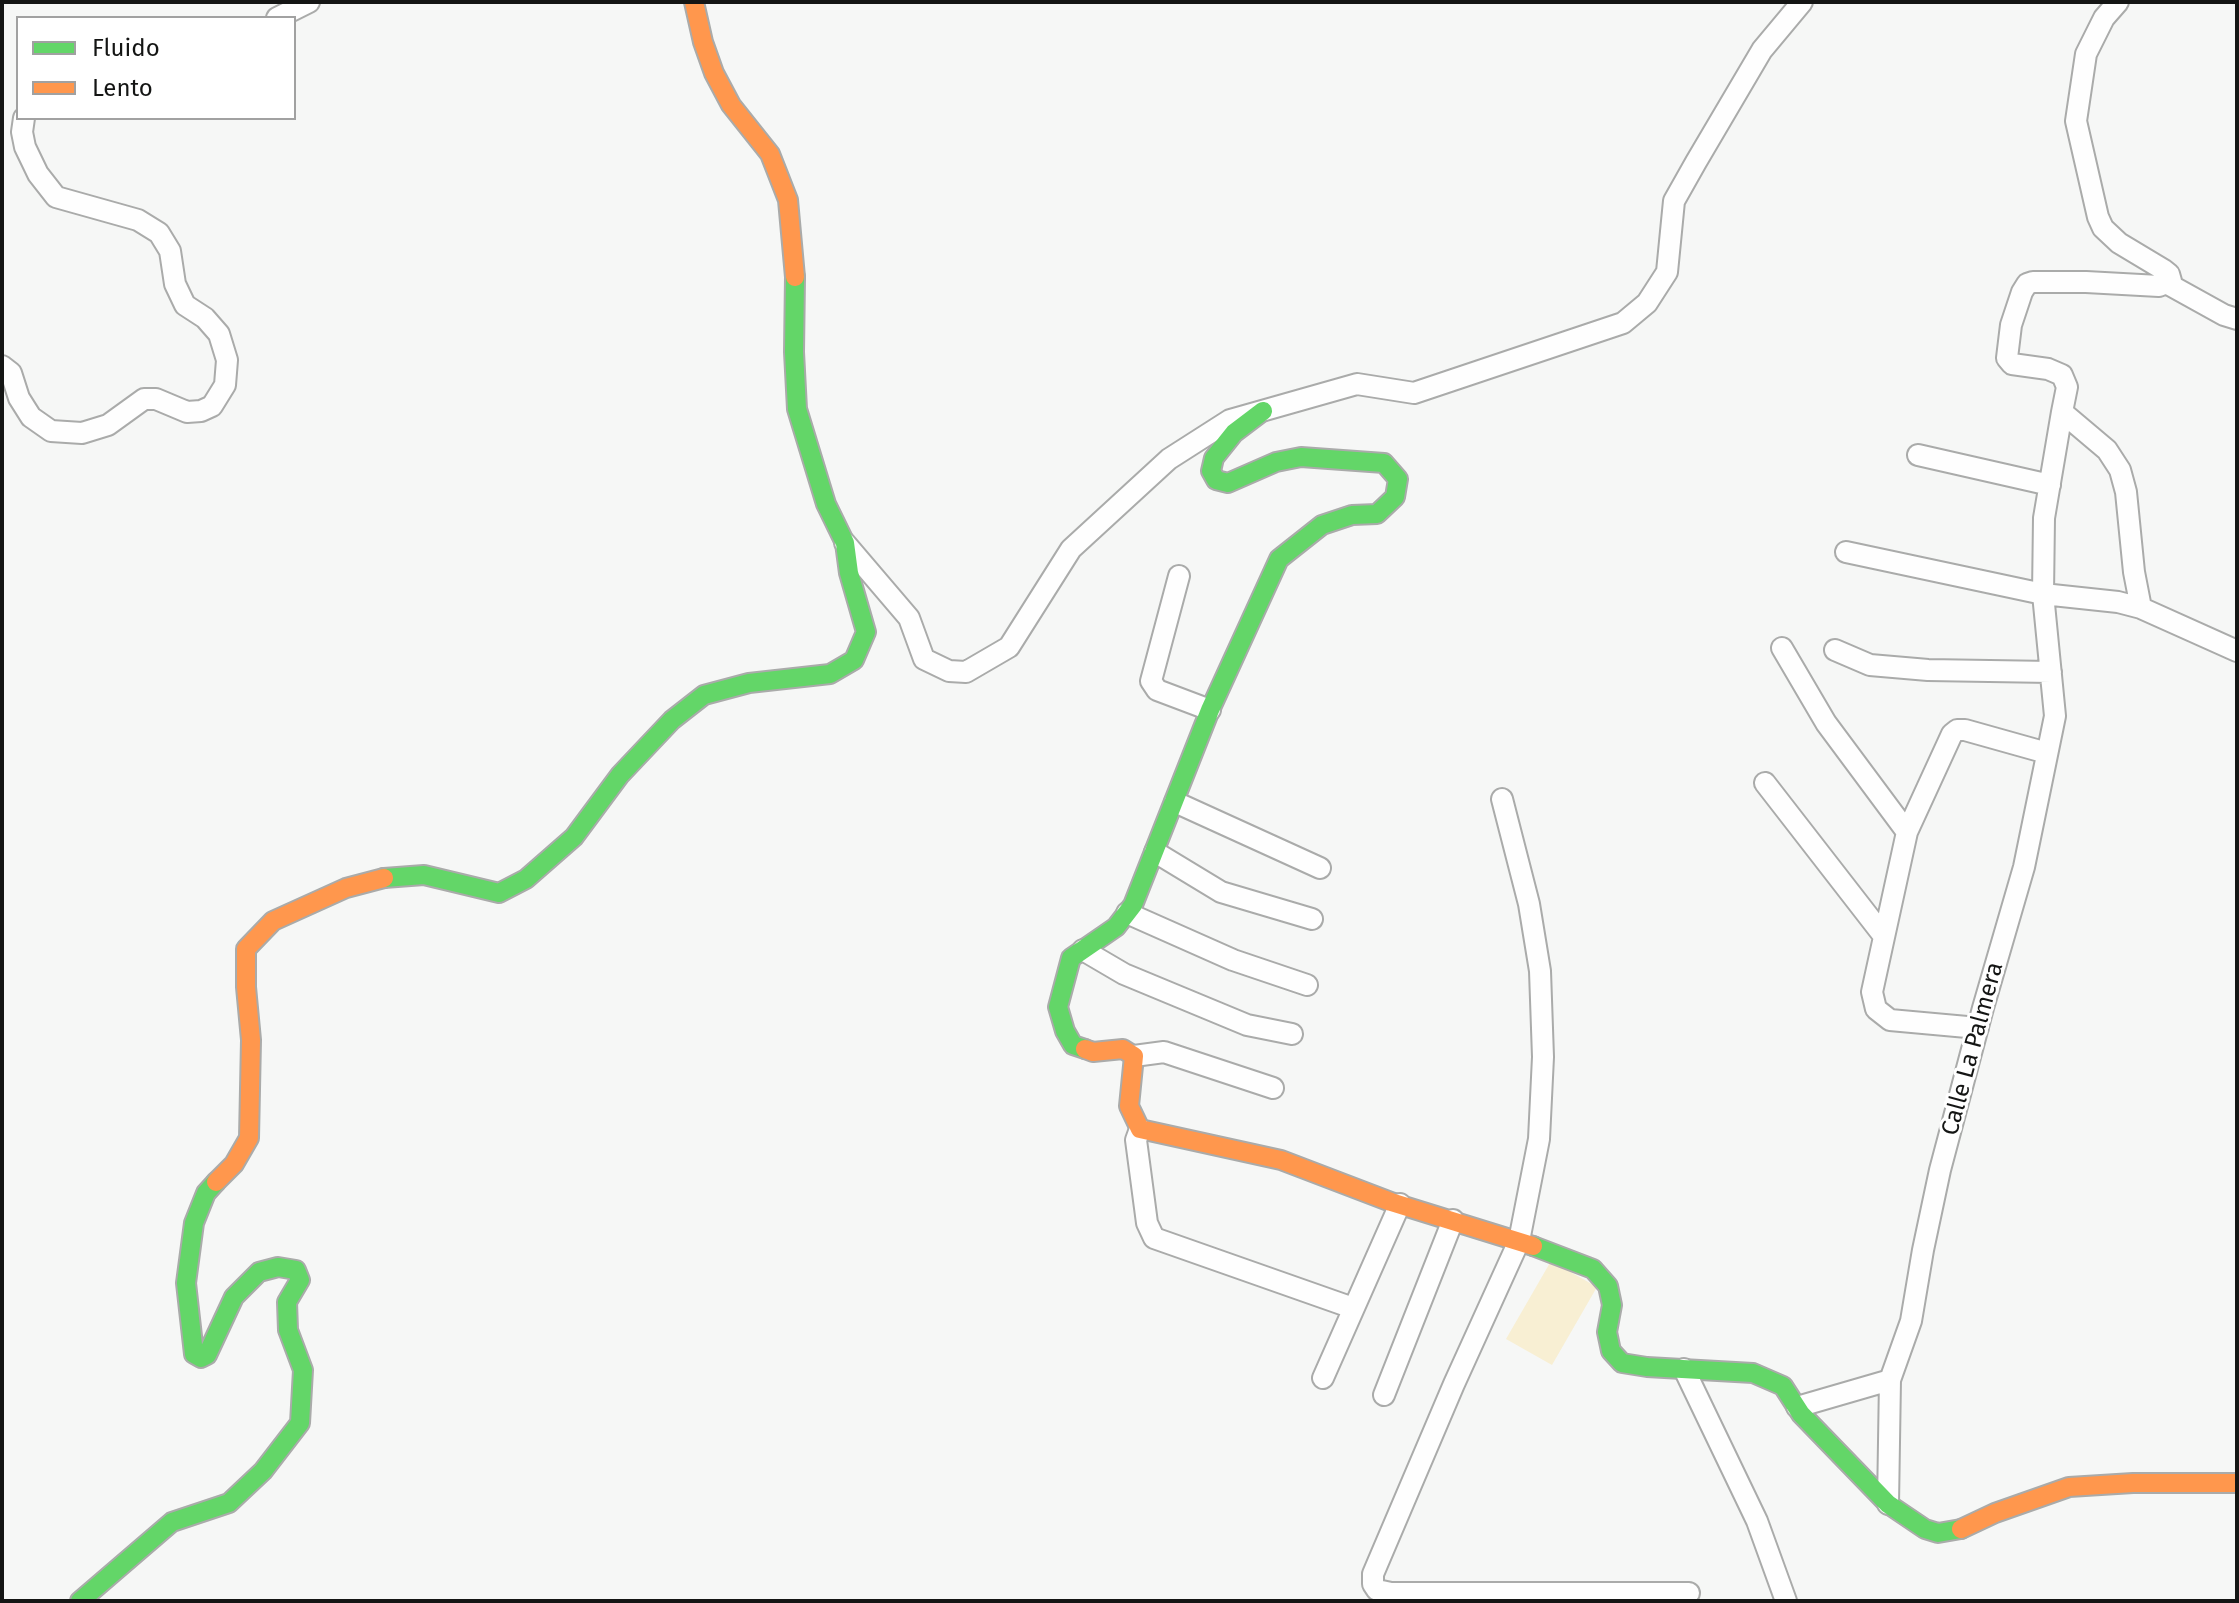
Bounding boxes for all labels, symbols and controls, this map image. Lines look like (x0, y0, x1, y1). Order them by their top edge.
legend (16, 16, 296, 120)
text: Fluido (92, 34, 160, 62)
text: Lento (92, 74, 153, 102)
street label: Calle La Palmera (1936, 959, 2010, 1139)

